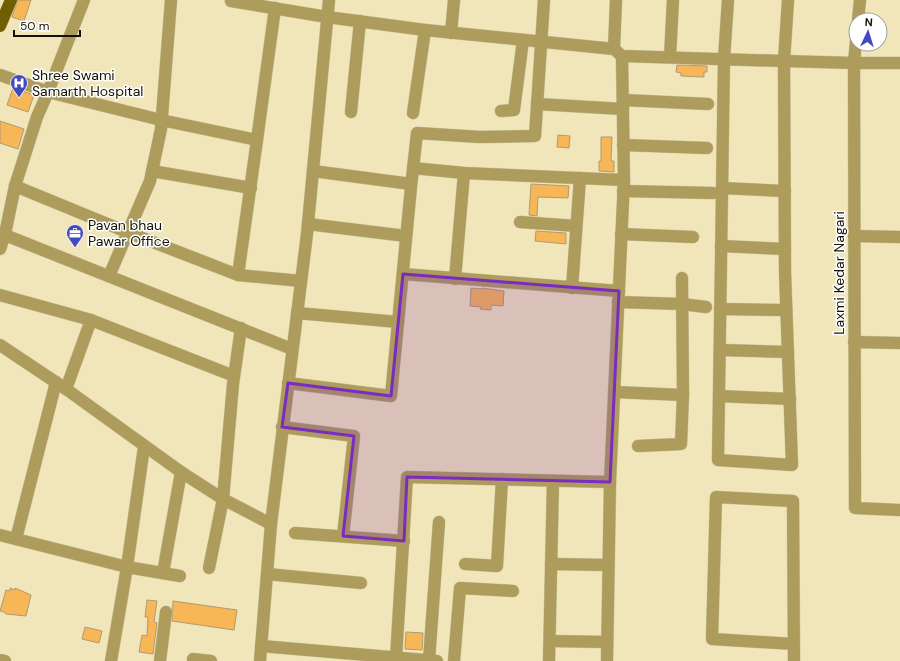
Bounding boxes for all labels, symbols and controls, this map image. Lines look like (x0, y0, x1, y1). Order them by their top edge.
scale bar (14, 12, 80, 38)
north arrow (848, 12, 888, 52)
text: N (864, 15, 873, 29)
text: 50 m (20, 18, 49, 34)
place label: Shree Swami Samarth Hospital (32, 66, 143, 100)
hospital icon: Shree Swami Samarth Hospital (9, 73, 29, 98)
street label: Laxmi Kedar Nagari (830, 211, 848, 335)
place label: Pavan bhau Pawar Office (88, 216, 170, 250)
office icon: Pavan bhau Pawar Office (65, 223, 85, 248)

